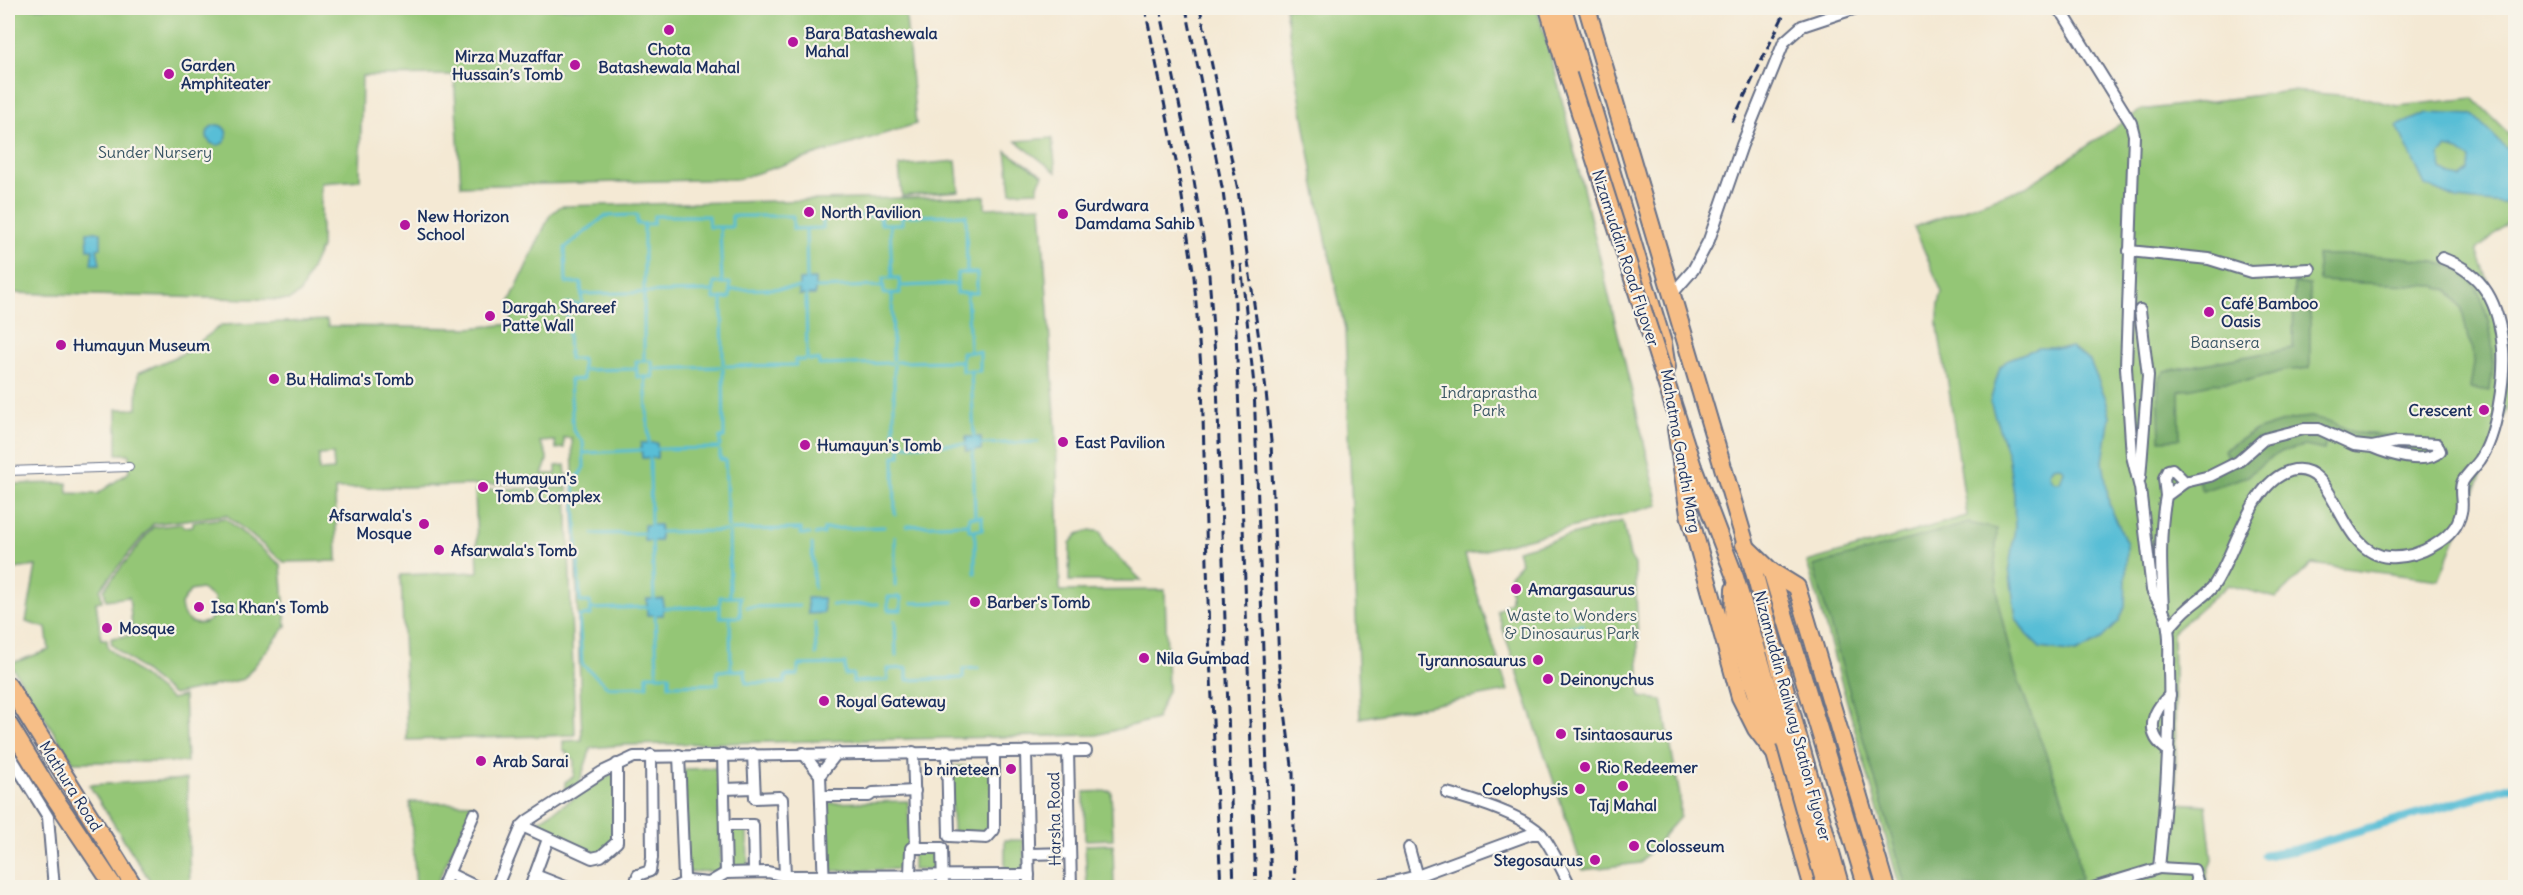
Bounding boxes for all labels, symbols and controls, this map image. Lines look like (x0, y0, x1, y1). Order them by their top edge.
marker: Chota Batashewala Mahal (662, 23, 676, 37)
place label: Bara Batashewala Mahal (805, 23, 938, 61)
marker: Bara Batashewala Mahal (786, 35, 800, 49)
place label: Chota Batashewala Mahal (598, 39, 740, 77)
place label: Mirza Muzaffar Hussain’s Tomb (452, 46, 563, 84)
place label: Garden Amphiteater (181, 55, 271, 94)
marker: Mirza Muzaffar Hussain’s Tomb (568, 58, 582, 72)
marker: Garden Amphiteater (162, 67, 176, 81)
park label: Sunder Nursery (98, 142, 212, 162)
street label: Nizamuddin Road Flyover (1588, 167, 1664, 349)
place label: Gurdwara Damdama Sahib (1075, 195, 1195, 233)
place label: North Pavilion (821, 202, 921, 222)
marker: North Pavilion (802, 205, 816, 219)
place label: New Horizon School (417, 206, 509, 244)
marker: Gurdwara Damdama Sahib (1056, 207, 1070, 221)
marker: New Horizon School (398, 218, 412, 232)
place label: Café Bamboo Oasis (2221, 293, 2318, 331)
place label: Dargah Shareef Patte Wall (502, 297, 616, 335)
marker: Café Bamboo Oasis (2202, 305, 2216, 319)
marker: Dargah Shareef Patte Wall (483, 309, 497, 323)
park label: Baansera (2190, 332, 2260, 352)
place label: Humayun Museum (73, 335, 210, 356)
marker: Humayun Museum (54, 338, 68, 352)
street label: Mahatma Gandhi Marg (1657, 368, 1705, 534)
place label: Bu Halima's Tomb (286, 369, 414, 389)
marker: Bu Halima's Tomb (267, 372, 281, 386)
park label: Indraprastha Park (1441, 382, 1537, 420)
place label: Crescent (2409, 400, 2473, 420)
marker: Crescent (2477, 403, 2491, 417)
place label: East Pavilion (1075, 432, 1165, 452)
place label: Humayun's Tomb (817, 435, 942, 456)
marker: East Pavilion (1056, 435, 1070, 449)
marker: Humayun's Tomb (798, 438, 812, 452)
place label: Humayun's Tomb Complex (495, 468, 601, 507)
marker: Humayun's Tomb Complex (476, 480, 490, 494)
place label: Afsarwala's Mosque (329, 505, 412, 544)
marker: Afsarwala's Mosque (417, 517, 431, 531)
place label: Afsarwala's Tomb (451, 540, 577, 560)
marker: Afsarwala's Tomb (432, 543, 446, 557)
place label: Amargasaurus (1528, 579, 1635, 600)
marker: Amargasaurus (1509, 582, 1523, 596)
street label: Nizamuddin Railway Station Flyover (1750, 588, 1836, 844)
place label: Barber's Tomb (987, 592, 1091, 612)
marker: Barber's Tomb (968, 595, 982, 609)
place label: Isa Khan's Tomb (211, 597, 329, 617)
marker: Isa Khan's Tomb (192, 600, 206, 614)
park label: Waste to Wonders & Dinosaurus Park (1505, 605, 1639, 643)
place label: Mosque (119, 618, 175, 639)
marker: Mosque (100, 621, 114, 635)
place label: Nila Gumbad (1156, 648, 1250, 668)
place label: Tyrannosaurus (1418, 650, 1526, 671)
marker: Nila Gumbad (1137, 651, 1151, 665)
marker: Tyrannosaurus (1531, 653, 1545, 667)
place label: Deinonychus (1560, 669, 1654, 690)
marker: Deinonychus (1541, 672, 1555, 686)
place label: Royal Gateway (836, 691, 946, 712)
marker: Royal Gateway (817, 694, 831, 708)
place label: Tsintaosaurus (1573, 724, 1672, 744)
marker: Tsintaosaurus (1554, 727, 1568, 741)
street label: Mathura Road (35, 737, 107, 835)
place label: Arab Sarai (493, 751, 569, 771)
marker: Arab Sarai (474, 754, 488, 768)
place label: Rio Redeemer (1597, 757, 1698, 777)
place label: b nineteen (924, 759, 999, 779)
marker: Rio Redeemer (1578, 760, 1592, 774)
marker: b nineteen (1004, 762, 1018, 776)
street label: Harsha Road (1043, 772, 1065, 866)
place label: Coelophysis (1482, 779, 1568, 800)
marker: Taj Mahal (1616, 779, 1630, 793)
marker: Coelophysis (1573, 782, 1587, 796)
place label: Taj Mahal (1589, 795, 1657, 815)
place label: Colosseum (1646, 836, 1725, 856)
marker: Colosseum (1627, 839, 1641, 853)
place label: Stegosaurus (1494, 850, 1583, 871)
marker: Stegosaurus (1588, 853, 1602, 867)

